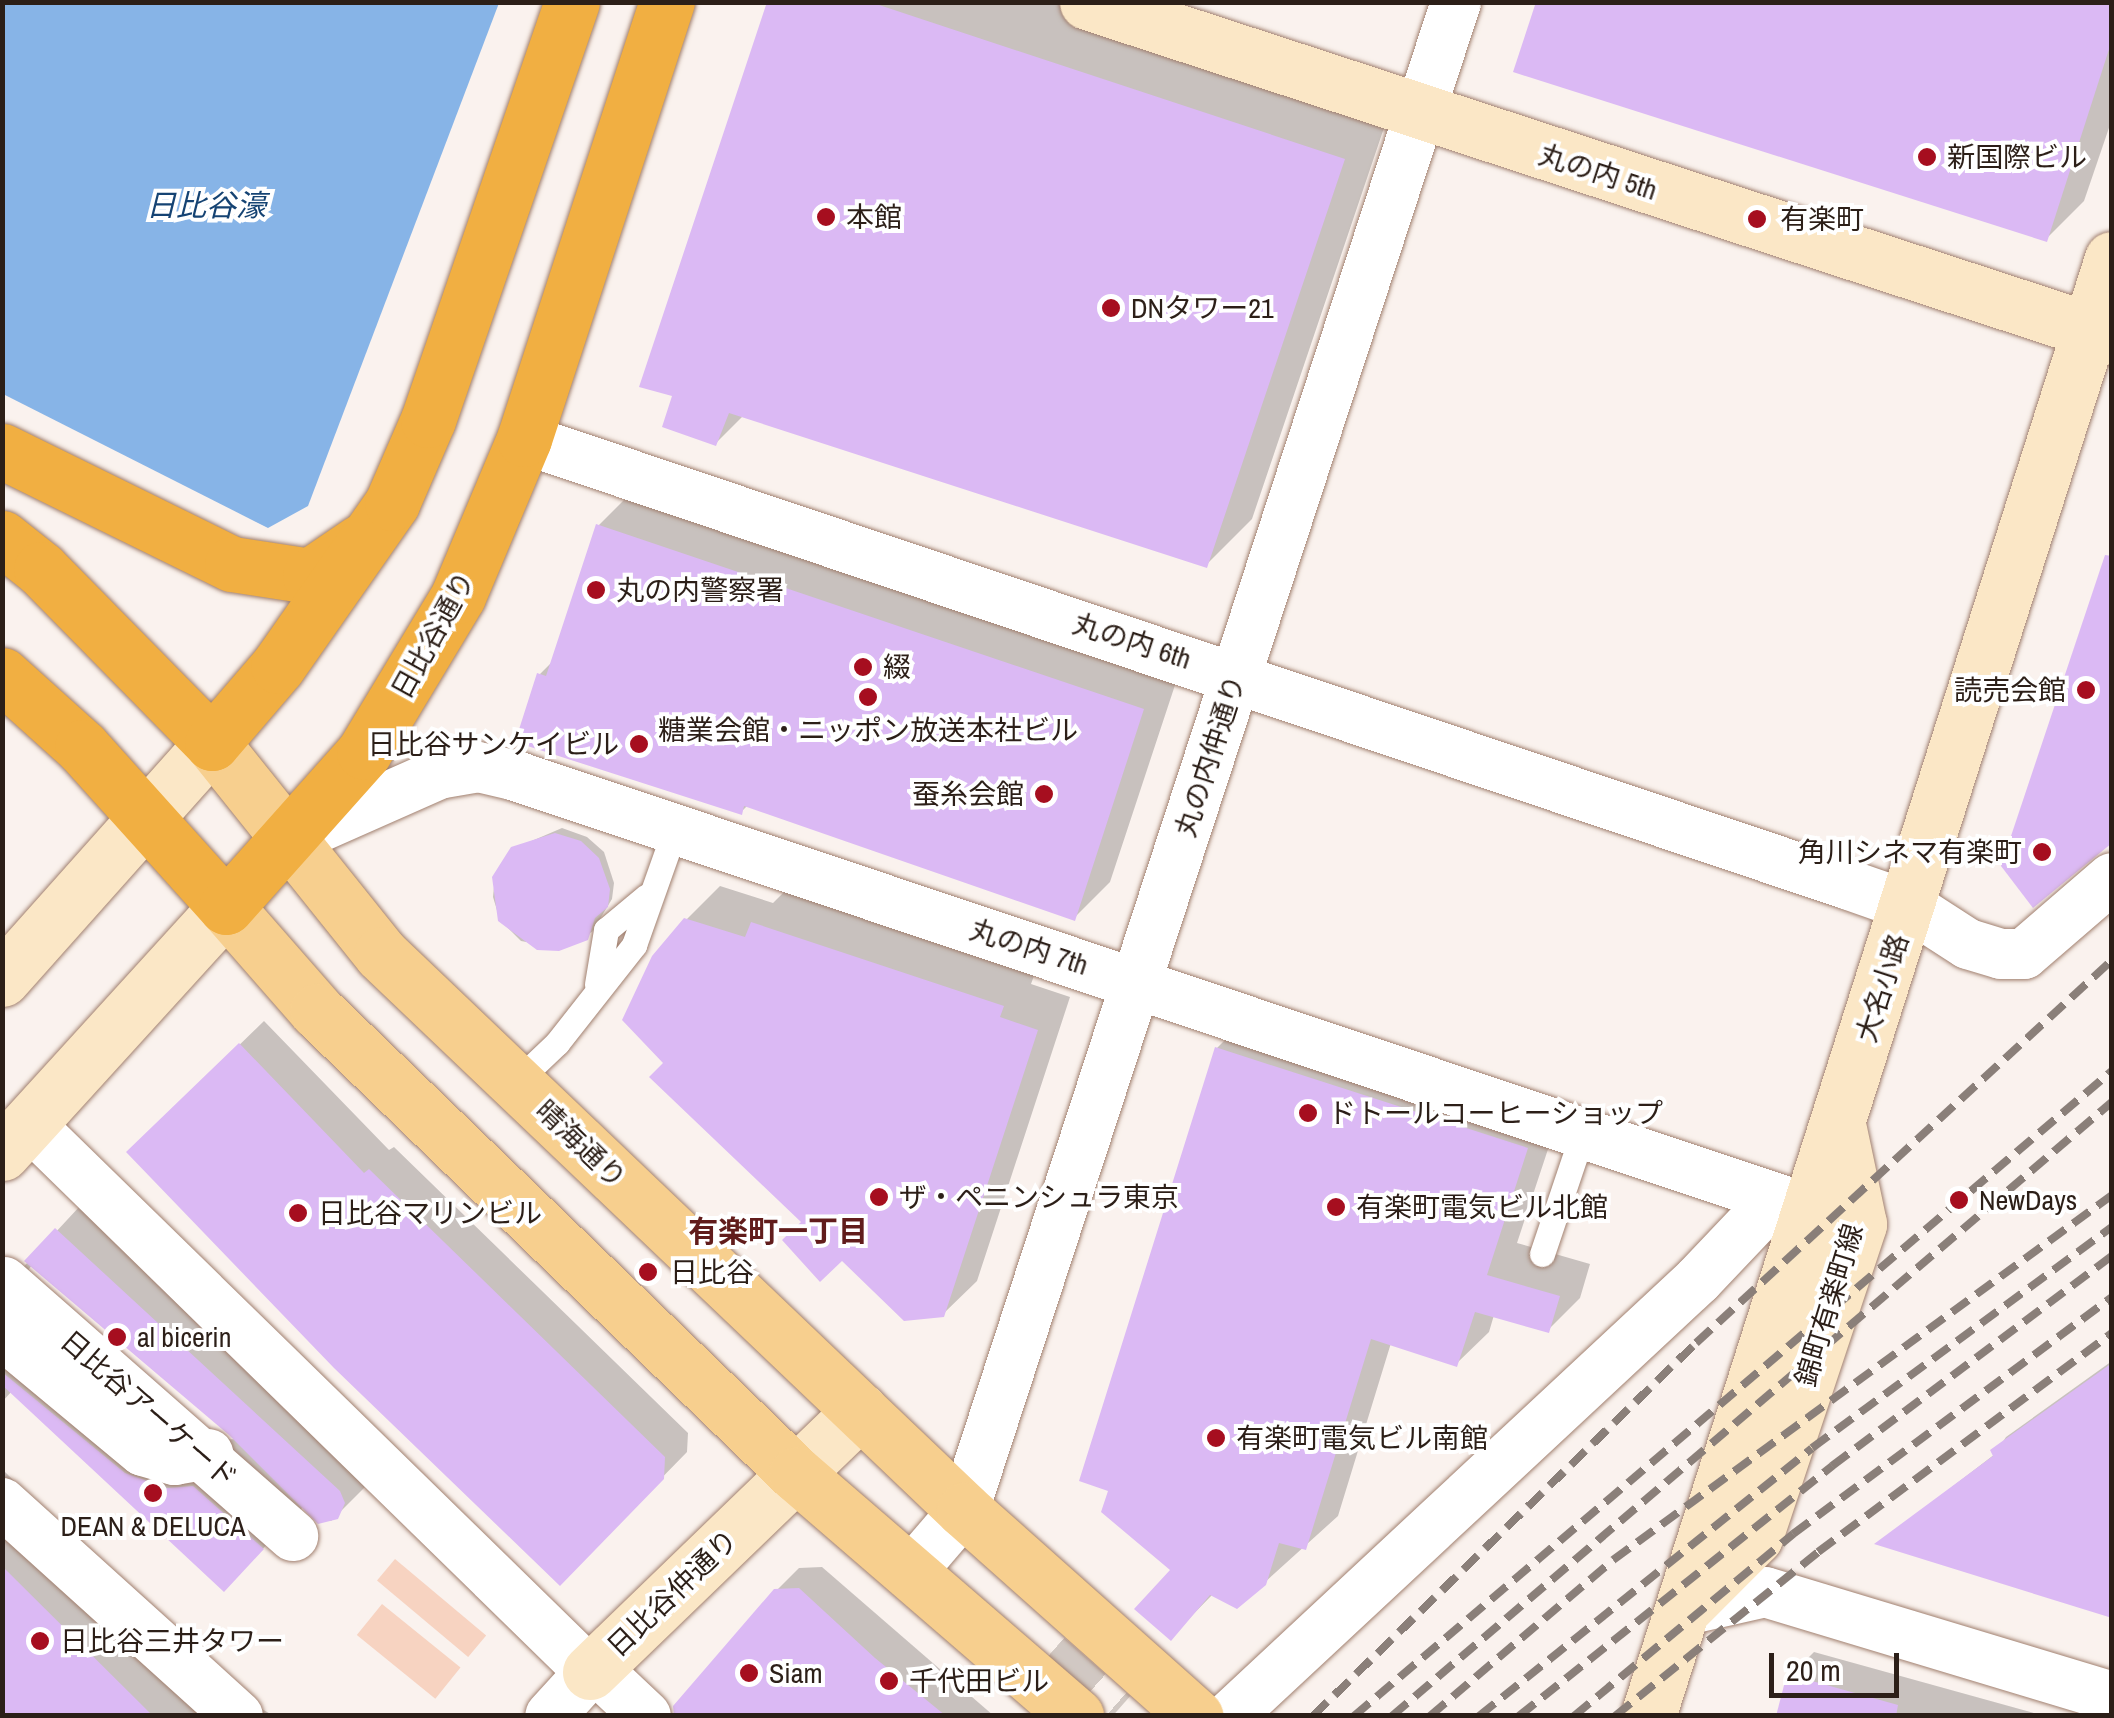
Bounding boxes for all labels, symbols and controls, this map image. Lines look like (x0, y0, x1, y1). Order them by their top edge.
street label: 丸の内 5th (1535, 137, 1661, 207)
place label: 新国際ビル (1947, 140, 2087, 174)
marker: 新国際ビル (1916, 146, 1938, 168)
water label: 日比谷濠 (146, 187, 266, 223)
place label: 本館 (846, 200, 902, 234)
place label: 有楽町 (1780, 202, 1864, 236)
marker: 本館 (815, 206, 837, 228)
marker: 有楽町 (1744, 206, 1770, 232)
place label: DNタワー21 (1131, 291, 1274, 325)
marker: DNタワー21 (1100, 297, 1122, 319)
street label: 日比谷通り (384, 566, 482, 704)
place label: 丸の内警察署 (616, 573, 784, 607)
marker: 丸の内警察署 (585, 579, 607, 601)
street label: 丸の内 6th (1069, 606, 1195, 676)
place label: 綴 (883, 650, 911, 684)
marker: 綴 (852, 656, 874, 678)
street label: 丸の内仲通り (1168, 671, 1252, 841)
place label: 読売会館 (1954, 673, 2066, 707)
marker: 読売会館 (2075, 679, 2097, 701)
marker: 糖業会館・ニッポン放送本社ビル (857, 686, 879, 708)
place label: 糖業会館・ニッポン放送本社ビル (658, 713, 1078, 747)
place label: 日比谷サンケイビル (367, 727, 619, 761)
marker: 日比谷サンケイビル (628, 733, 650, 755)
place label: 蚕糸会館 (912, 777, 1024, 811)
marker: 蚕糸会館 (1033, 783, 1055, 805)
place label: 角川シネマ有楽町 (1798, 835, 2022, 869)
marker: 角川シネマ有楽町 (2031, 841, 2053, 863)
street label: 丸の内 7th (966, 912, 1092, 982)
street label: 大名小路 (1849, 930, 1915, 1046)
street label: 晴海通り (529, 1093, 633, 1195)
place label: ドトールコーヒーショップ (1328, 1096, 1664, 1130)
marker: ドトールコーヒーショップ (1297, 1102, 1319, 1124)
place label: ザ・ペニンシュラ東京 (899, 1180, 1179, 1214)
place label: NewDays (1979, 1183, 2077, 1217)
marker: ザ・ペニンシュラ東京 (868, 1186, 890, 1208)
marker: NewDays (1948, 1189, 1970, 1211)
place label: 有楽町電気ビル北館 (1356, 1190, 1608, 1224)
place label: 日比谷マリンビル (318, 1196, 542, 1230)
marker: 有楽町電気ビル北館 (1325, 1196, 1347, 1218)
marker: 日比谷マリンビル (287, 1202, 309, 1224)
district label: 有楽町一丁目 (688, 1213, 868, 1249)
street label: 錦町有楽町線 (1788, 1220, 1870, 1390)
place label: 日比谷 (670, 1255, 754, 1289)
marker: 日比谷 (635, 1259, 661, 1285)
place label: al bicerin (137, 1320, 231, 1354)
street label: 日比谷アーケード (54, 1323, 244, 1495)
marker: al bicerin (106, 1326, 128, 1348)
place label: 有楽町電気ビル南館 (1236, 1421, 1488, 1455)
marker: 有楽町電気ビル南館 (1205, 1427, 1227, 1449)
marker: DEAN & DELUCA (142, 1482, 164, 1504)
place label: DEAN & DELUCA (61, 1509, 245, 1543)
street label: 日比谷仲通り (600, 1523, 744, 1663)
place label: 日比谷三井タワー (60, 1624, 284, 1658)
marker: 日比谷三井タワー (29, 1630, 51, 1652)
scale bar (1774, 1633, 1904, 1695)
text: 20 m (1786, 1650, 1841, 1690)
place label: Siam (769, 1656, 823, 1690)
marker: Siam (738, 1662, 760, 1684)
place label: 千代田ビル (909, 1664, 1049, 1698)
marker: 千代田ビル (878, 1670, 900, 1692)

